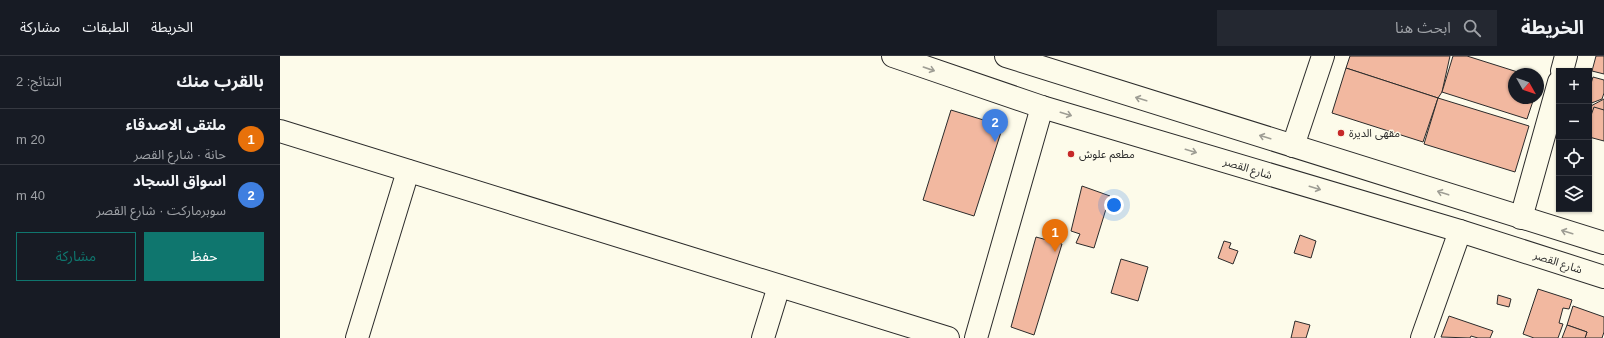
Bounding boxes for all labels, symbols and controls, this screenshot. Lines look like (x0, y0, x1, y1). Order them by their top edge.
search box (1217, 10, 1497, 46)
icon: search (1461, 17, 1483, 39)
text: الخريطة (1521, 17, 1584, 38)
text: مشاركة (20, 19, 60, 35)
text: الطبقات (82, 19, 129, 35)
text: الخريطة (151, 19, 193, 35)
text: ابحث هنا (1395, 19, 1451, 36)
one-way arrow (923, 65, 935, 73)
north arrow (1508, 68, 1544, 104)
map controls (1556, 68, 1592, 212)
button: + (1556, 68, 1592, 104)
text: بالقرب منك (176, 72, 264, 91)
text: النتائج: 2 (16, 74, 62, 89)
one-way arrow (1135, 95, 1148, 102)
button: − (1556, 104, 1592, 140)
pin: 2 (982, 109, 1008, 142)
one-way arrow (1059, 111, 1072, 118)
text: ملتقى الاصدقاء (126, 116, 226, 133)
place label: مقهى الديرة (1349, 127, 1400, 140)
marker: مقهى الديرة (1336, 128, 1346, 138)
text: 20 m (16, 132, 45, 147)
text: 1 (247, 132, 255, 147)
one-way arrow (1259, 133, 1272, 140)
button: locate (1556, 140, 1592, 176)
text: حانة · شارع القصر (134, 147, 226, 162)
place label: مطعم علوش (1079, 148, 1135, 163)
one-way arrow (1184, 148, 1197, 155)
marker: مطعم علوش (1066, 149, 1076, 159)
street label: شارع القصر (1221, 155, 1274, 183)
text: اسواق السجاد (133, 172, 226, 189)
button: layers (1556, 176, 1592, 212)
one-way arrow (1309, 185, 1322, 192)
text: 40 m (16, 188, 45, 203)
text: 2 (247, 188, 255, 203)
one-way arrow (1436, 189, 1449, 196)
your location (1104, 195, 1124, 215)
text: سوبرماركت · شارع القصر (96, 203, 226, 218)
pin: 1 (1042, 219, 1068, 252)
one-way arrow (1560, 228, 1573, 235)
button: مشاركة (16, 232, 136, 281)
button: حفظ (144, 232, 264, 281)
street label: شارع القصر (1531, 248, 1584, 277)

